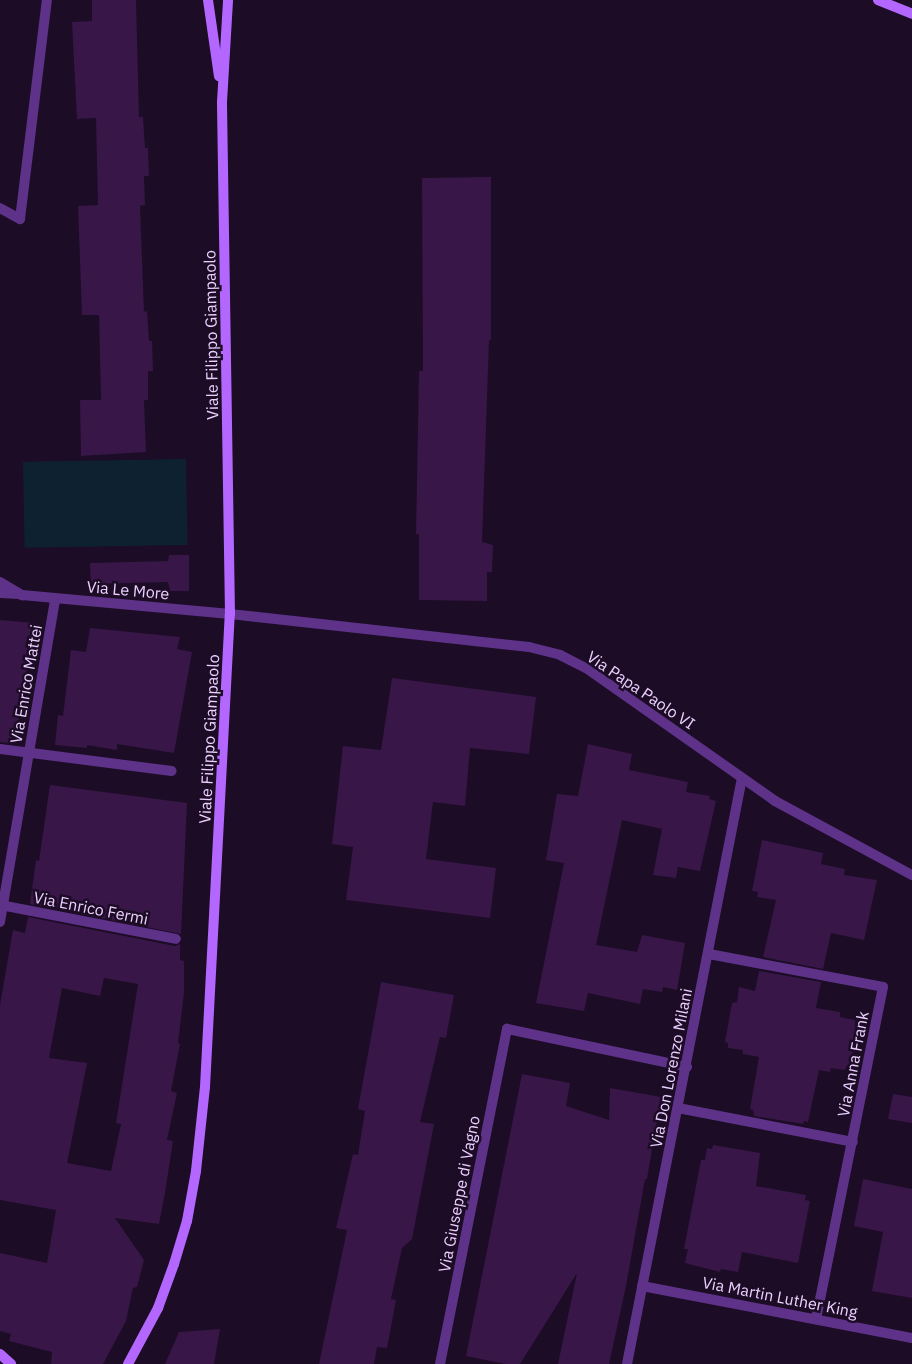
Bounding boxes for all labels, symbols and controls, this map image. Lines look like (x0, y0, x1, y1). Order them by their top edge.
street label: Viale Filippo Giampaolo (200, 250, 222, 420)
street label: Via Le More (86, 577, 170, 603)
street label: Via Enrico Mattei (6, 623, 46, 745)
street label: Via Papa Paolo VI (583, 647, 699, 733)
street label: Viale Filippo Giampaolo (195, 654, 223, 824)
street label: Via Enrico Fermi (32, 887, 150, 929)
street label: Via Don Lorenzo Milani (646, 987, 696, 1149)
street label: Via Anna Frank (833, 1009, 873, 1119)
street label: Via Giuseppe di Vagno (434, 1114, 484, 1274)
street label: Via Martin Luther King (701, 1273, 859, 1321)

